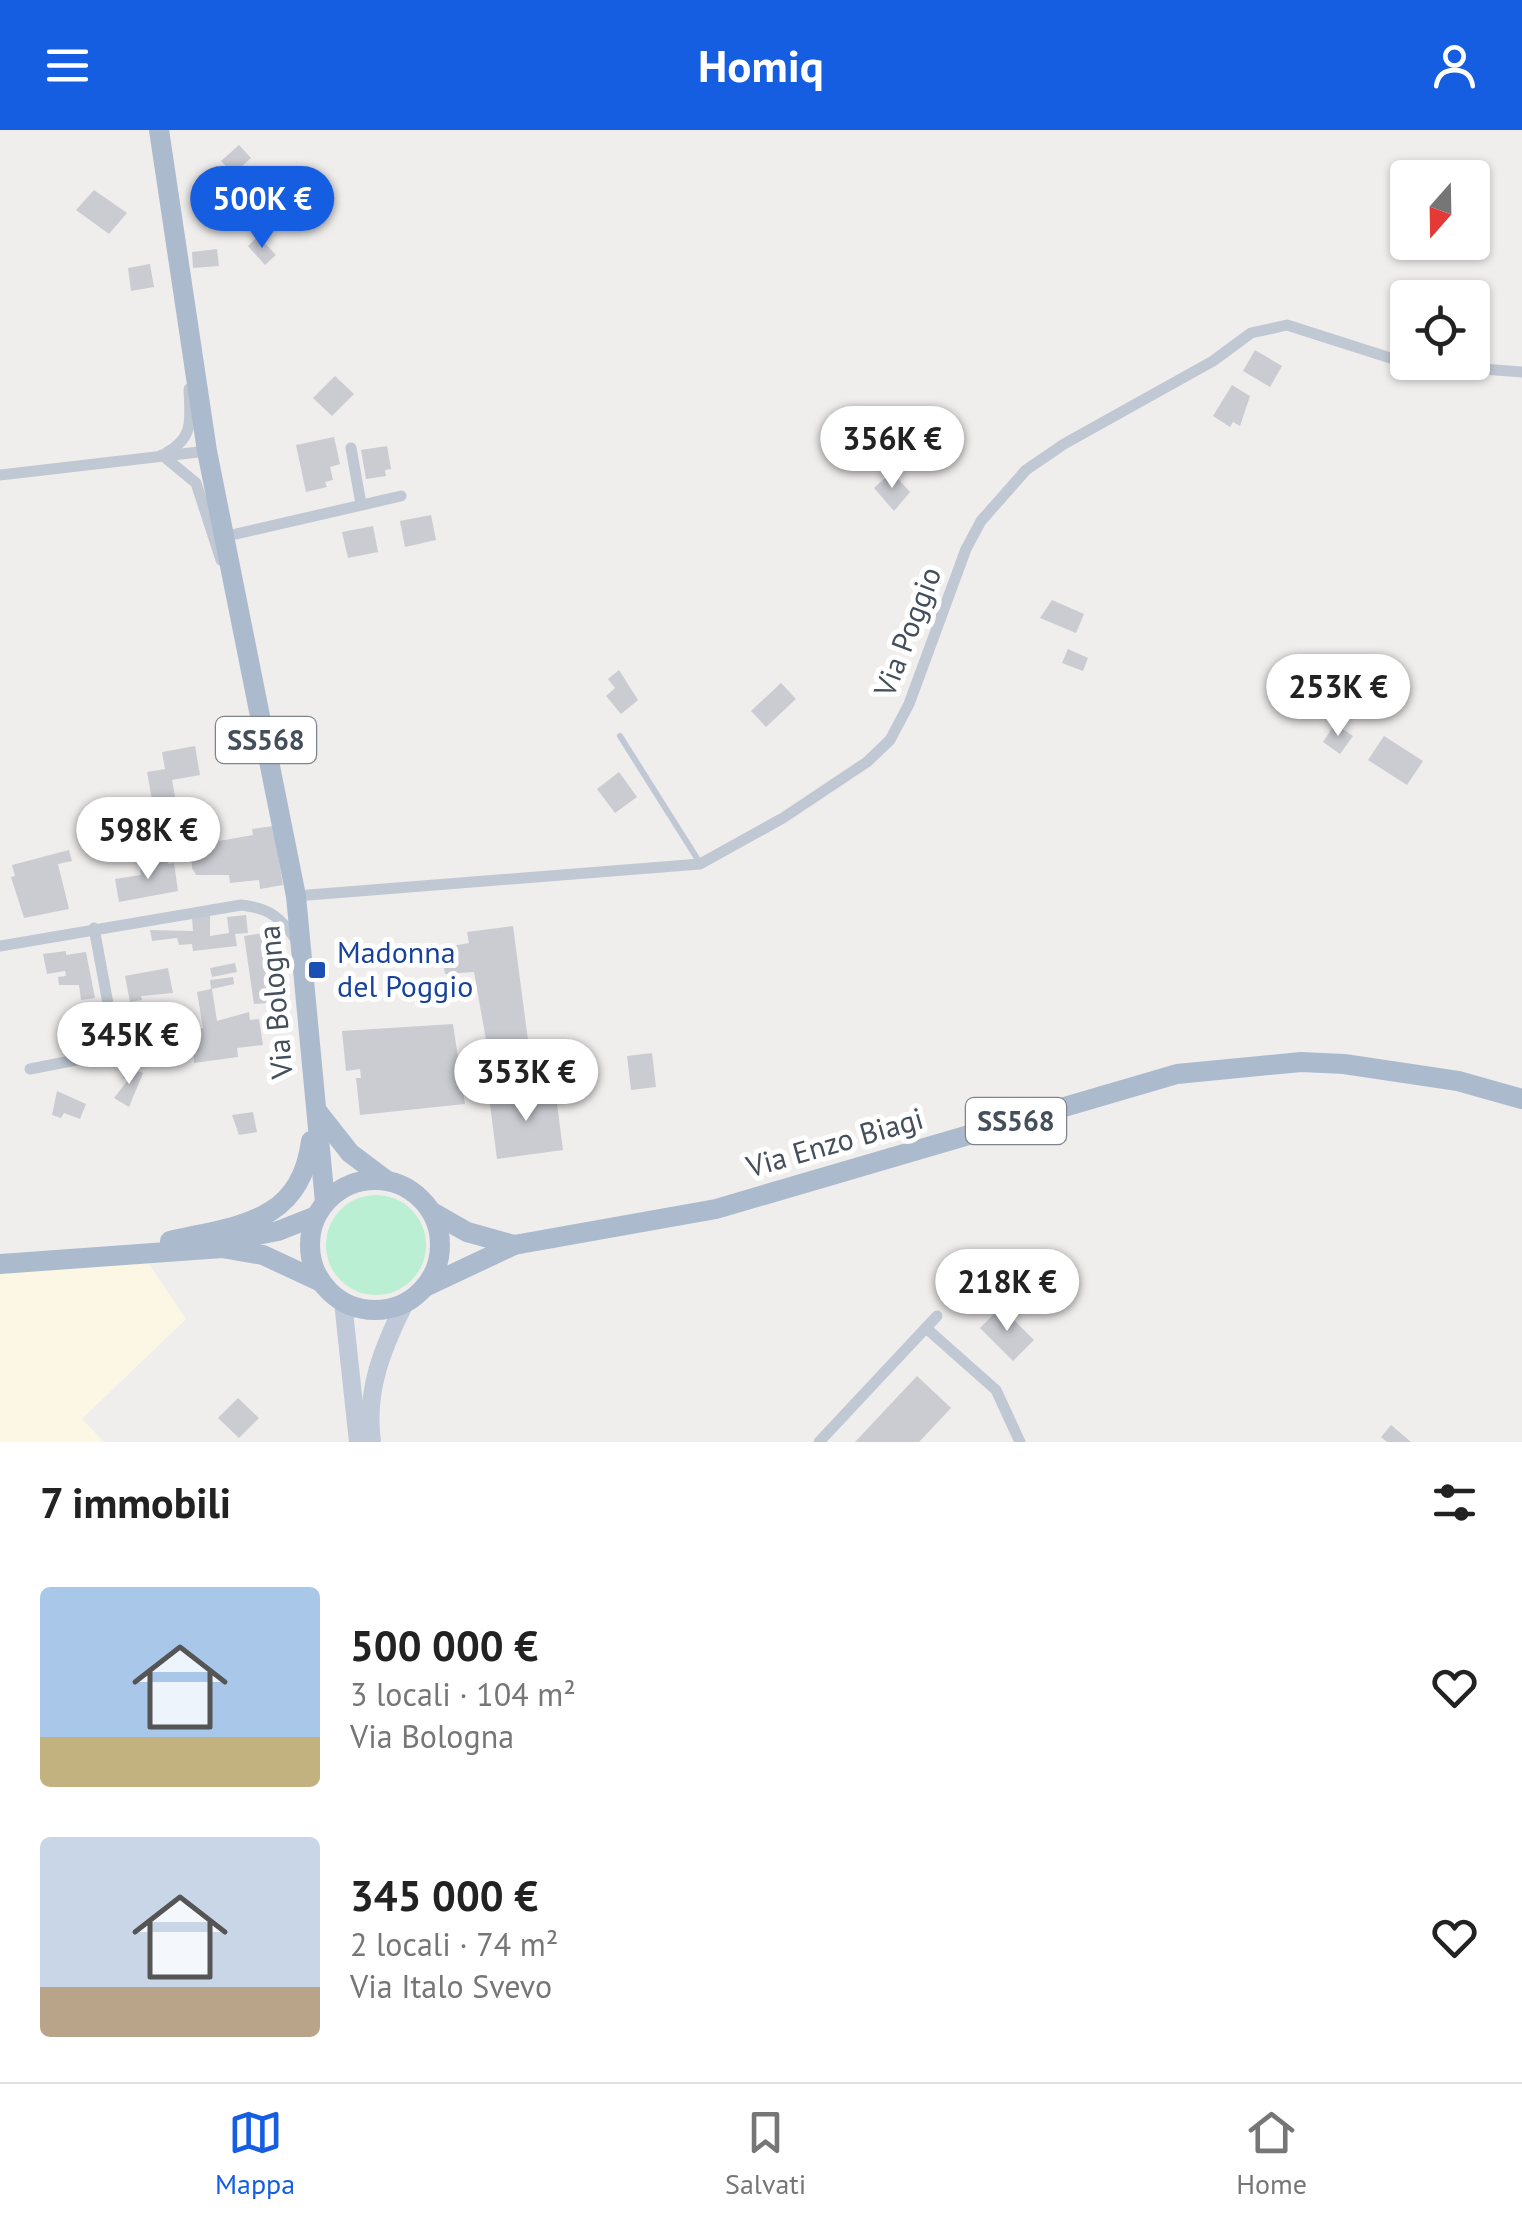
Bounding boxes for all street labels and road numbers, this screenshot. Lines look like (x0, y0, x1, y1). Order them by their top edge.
street label: Via Poggio (864, 561, 949, 703)
road number: SS568 (216, 717, 316, 763)
street label: Via Bologna (248, 924, 301, 1081)
street label: Via Enzo Biagi (741, 1098, 927, 1186)
road number: SS568 (966, 1098, 1066, 1144)

